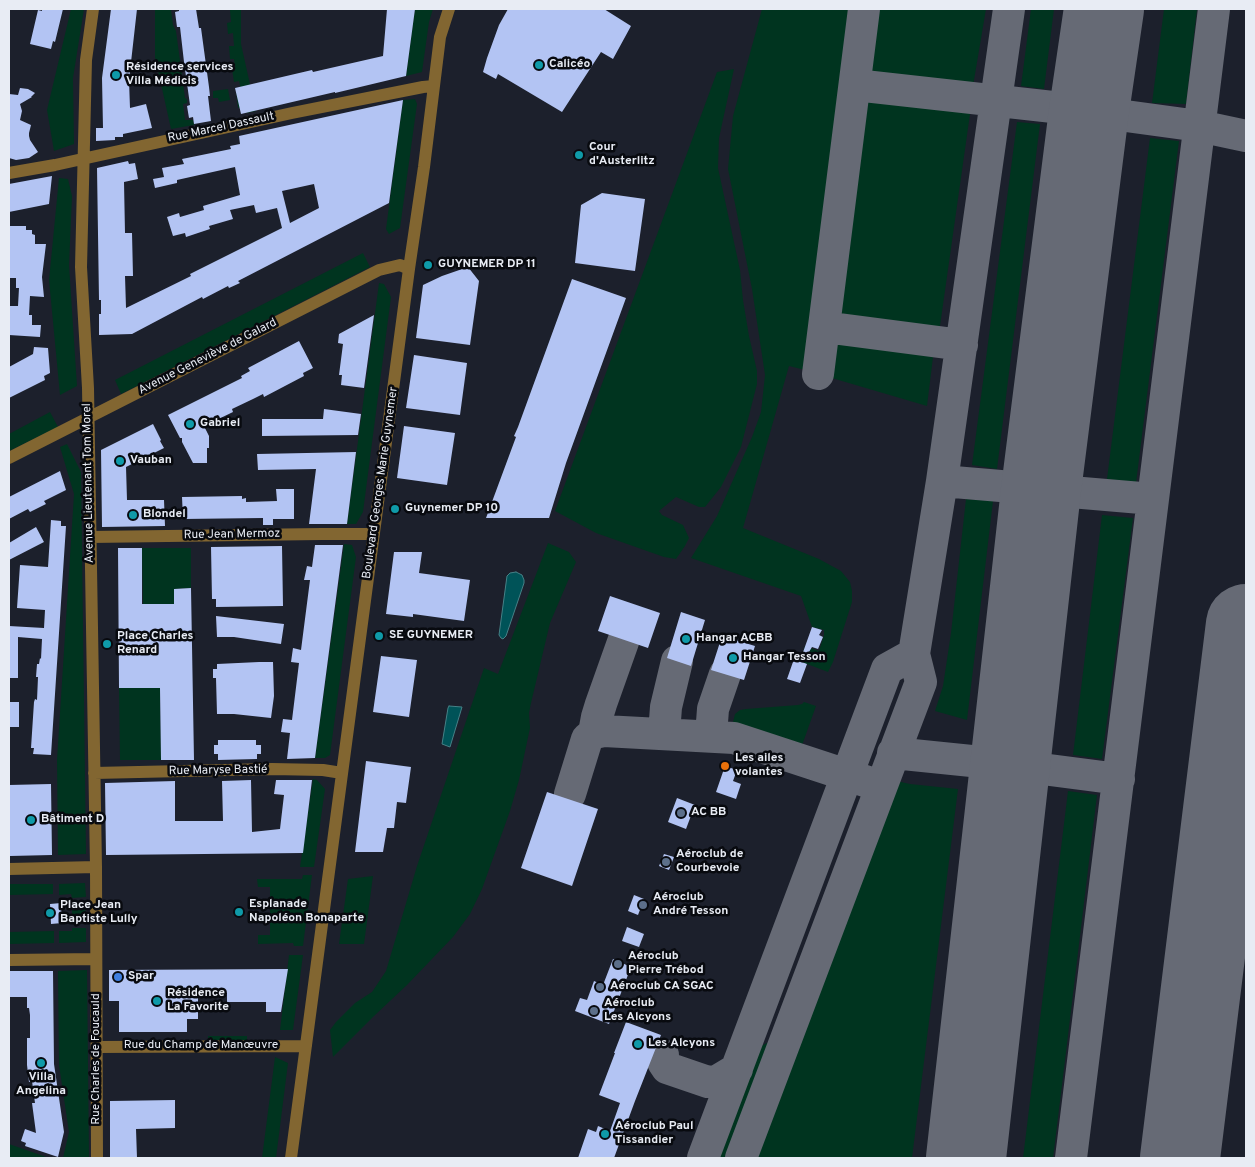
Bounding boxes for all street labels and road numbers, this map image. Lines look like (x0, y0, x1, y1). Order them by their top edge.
street label: Rue Marcel Dassault (166, 110, 276, 146)
street label: Avenue Geneviève de Galard (136, 316, 280, 398)
street label: Boulevard Georges Marie Guynemer (360, 386, 402, 580)
street label: Avenue Lieutenant Tom Morel (80, 403, 98, 563)
street label: Rue Jean Mermoz (184, 527, 280, 543)
street label: Rue Maryse Bastié (168, 763, 268, 779)
street label: Rue Charles de Foucauld (90, 993, 104, 1125)
street label: Rue du Champ de Manœuvre (124, 1039, 278, 1053)

